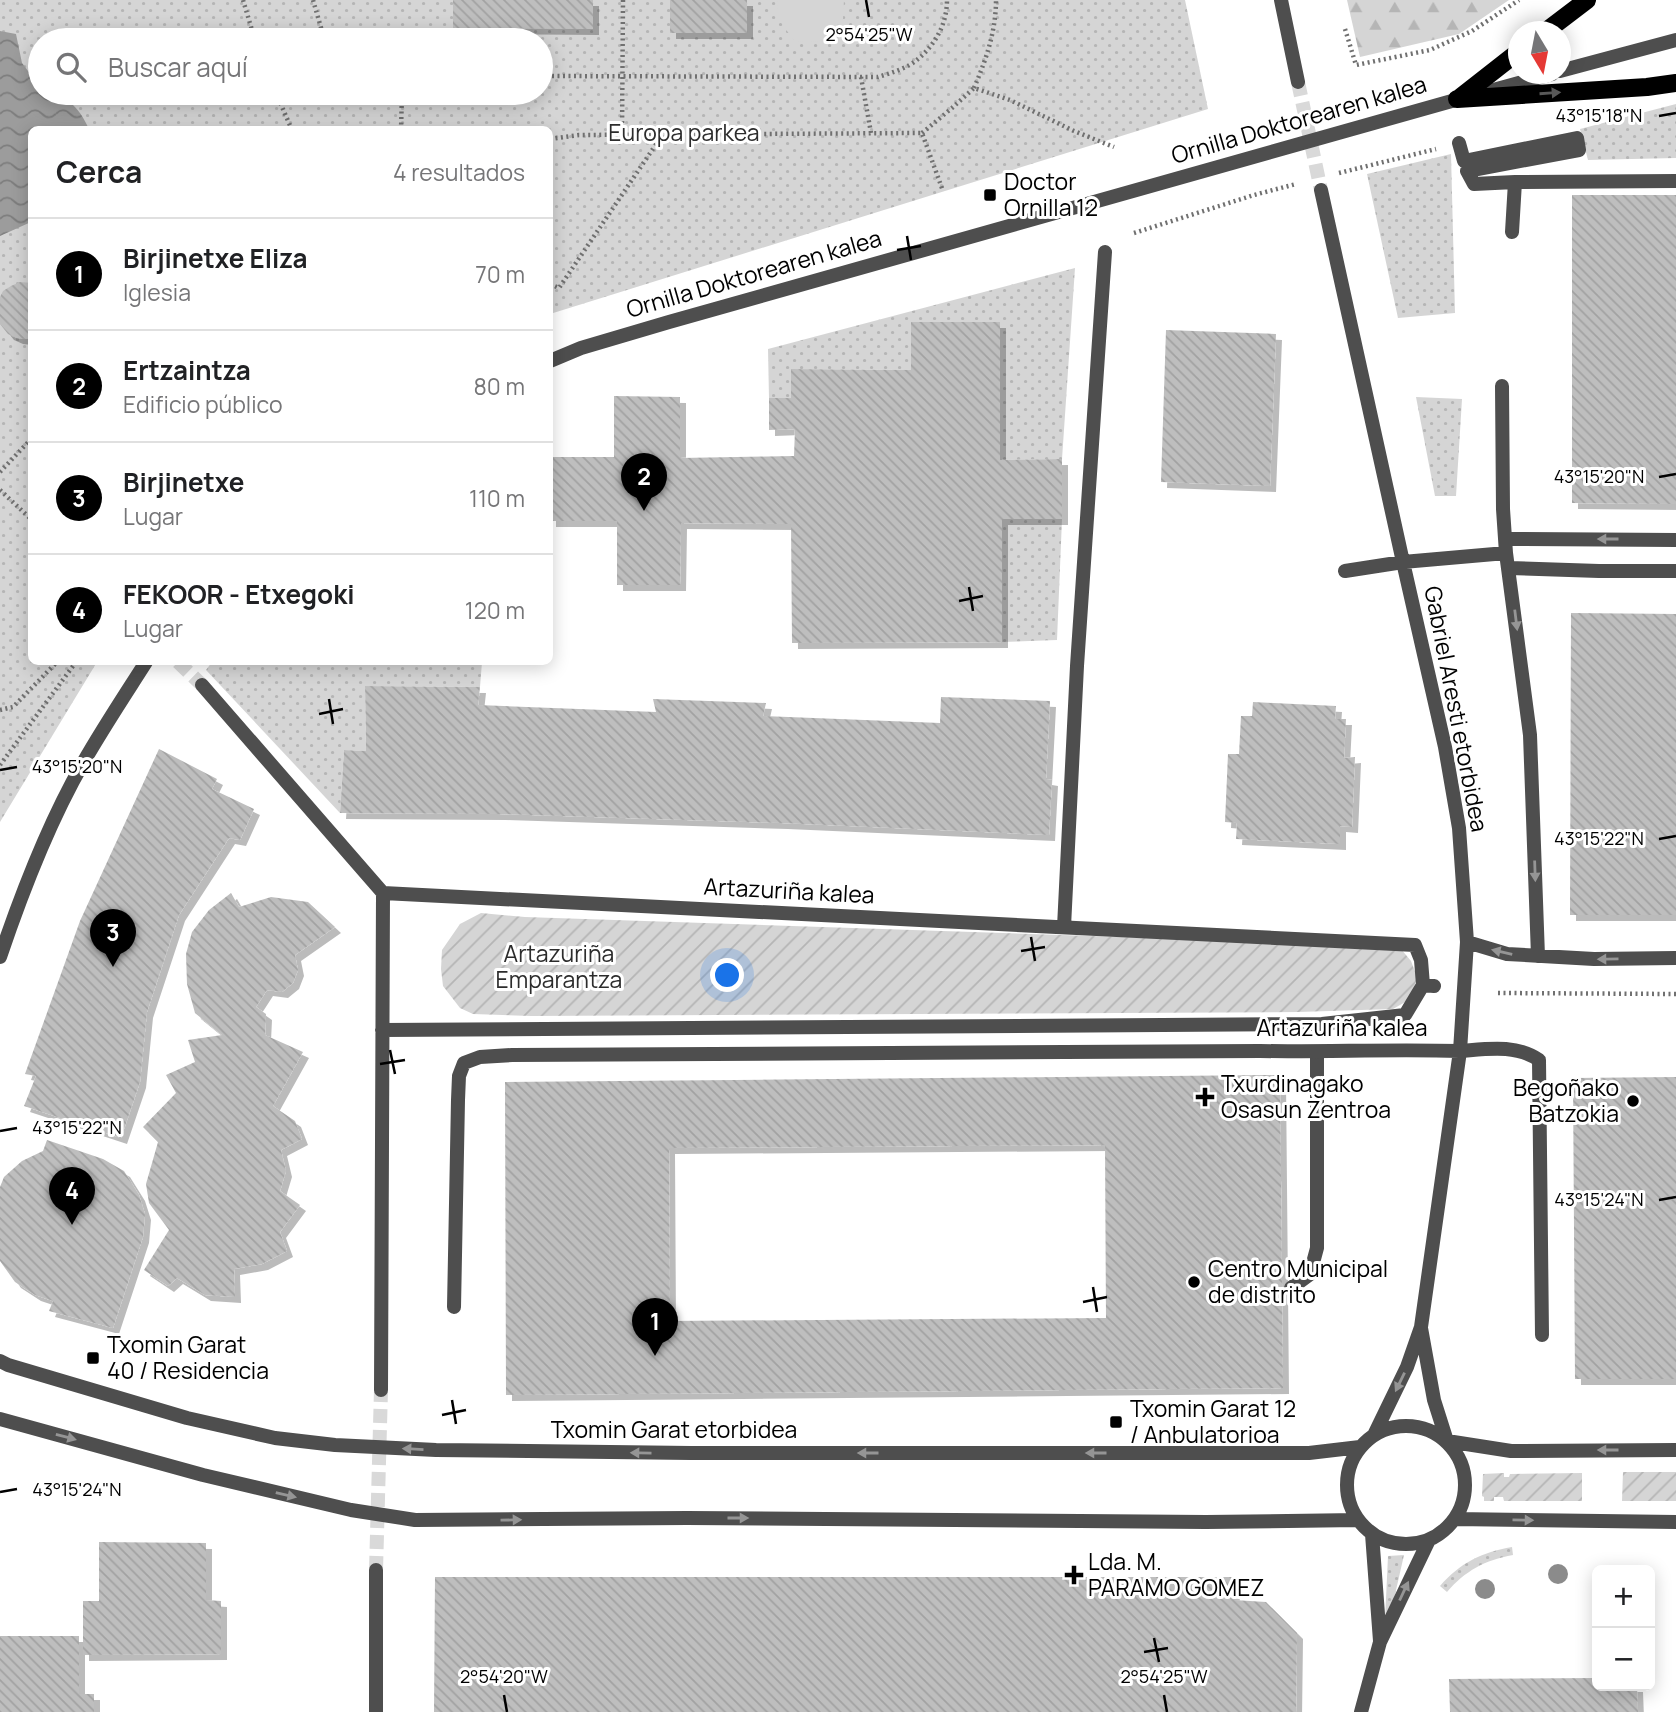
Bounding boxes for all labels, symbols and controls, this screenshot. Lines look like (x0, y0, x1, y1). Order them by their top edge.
north arrow (1508, 21, 1571, 84)
text: 2°54'25"W (825, 22, 913, 46)
search box (28, 28, 553, 105)
icon: search (52, 48, 90, 86)
text: Buscar aquí (108, 49, 248, 85)
street label: Ornilla Doktorearen kalea (1167, 67, 1430, 171)
one-way arrow (1539, 88, 1561, 99)
text: 43°15'18"N (1556, 103, 1642, 127)
park label: Europa parkea (608, 116, 760, 148)
text: Cerca (56, 151, 142, 192)
text: 4 resultados (393, 156, 525, 188)
place label: Doctor Ornilla 12 (1004, 165, 1098, 223)
marker: Doctor Ornilla 12 (982, 187, 998, 203)
street label: Ornilla Doktorearen kalea (622, 221, 885, 325)
text: Birjinetxe Eliza (123, 240, 307, 276)
text: 1 (74, 258, 84, 290)
text: 70 m (475, 258, 525, 290)
text: Iglesia (123, 276, 191, 308)
text: Ertzaintza (123, 352, 251, 388)
text: 2 (72, 370, 86, 402)
text: 80 m (474, 370, 525, 402)
text: Edificio público (123, 388, 283, 420)
pin: 2 (621, 453, 667, 511)
text: Birjinetxe (123, 464, 244, 500)
text: 43°15'20"N (1554, 464, 1644, 488)
text: 3 (72, 482, 86, 514)
text: 110 m (469, 482, 525, 514)
text: Lugar (123, 500, 183, 532)
one-way arrow (1597, 533, 1619, 545)
text: FEKOOR - Etxegoki (123, 576, 354, 612)
street label: Gabriel Aresti etorbidea (1417, 583, 1497, 834)
text: 4 (72, 594, 86, 626)
text: 120 m (465, 594, 525, 626)
one-way arrow (1510, 609, 1521, 631)
text: Lugar (123, 612, 183, 644)
text: 43°15'20"N (32, 754, 122, 778)
text: 43°15'22"N (1554, 826, 1644, 850)
one-way arrow (1529, 860, 1540, 882)
street label: Artazuriña kalea (703, 870, 875, 910)
pin: 3 (90, 909, 136, 967)
park label: Artazuriña Emparantza (496, 937, 622, 995)
one-way arrow (1491, 946, 1513, 957)
one-way arrow (1597, 953, 1619, 964)
your location (710, 958, 744, 992)
street label: Artazuriña kalea (1257, 1011, 1427, 1043)
place label: Txurdinagako Osasun Zentroa (1221, 1067, 1391, 1125)
place label: Begoñako Batzokia (1513, 1071, 1619, 1129)
marker: Txurdinagako Osasun Zentroa (1195, 1087, 1215, 1107)
marker: Begoñako Batzokia (1625, 1093, 1641, 1109)
text: 43°15'22"N (32, 1115, 122, 1139)
pin: 4 (49, 1167, 95, 1225)
text: 43°15'24"N (1554, 1187, 1644, 1211)
place label: Centro Municipal de distrito (1208, 1252, 1388, 1310)
marker: Centro Municipal de distrito (1186, 1274, 1202, 1290)
pin: 1 (632, 1298, 678, 1356)
place label: Txomin Garat 40 / Residencia (107, 1328, 269, 1386)
marker: Txomin Garat 40 / Residencia (85, 1350, 101, 1366)
one-way arrow (1394, 1371, 1405, 1392)
place label: Txomin Garat 12 / Anbulatorioa (1130, 1392, 1296, 1450)
street label: Txomin Garat etorbidea (551, 1413, 797, 1445)
marker: Txomin Garat 12 / Anbulatorioa (1108, 1414, 1124, 1430)
one-way arrow (55, 1432, 77, 1443)
one-way arrow (402, 1443, 424, 1454)
one-way arrow (1597, 1444, 1619, 1456)
one-way arrow (629, 1447, 651, 1459)
one-way arrow (857, 1447, 879, 1459)
one-way arrow (1084, 1447, 1106, 1459)
text: 43°15'24"N (32, 1477, 122, 1501)
one-way arrow (275, 1489, 297, 1500)
one-way arrow (727, 1512, 749, 1524)
one-way arrow (500, 1514, 522, 1525)
one-way arrow (1512, 1514, 1534, 1526)
place label: Lda. M. PARAMO GOMEZ (1088, 1545, 1264, 1603)
map controls (1592, 1565, 1655, 1691)
button: + (1592, 1565, 1655, 1628)
marker: Lda. M. PARAMO GOMEZ (1066, 1567, 1082, 1583)
one-way arrow (1399, 1581, 1410, 1601)
button: − (1592, 1628, 1655, 1691)
text: 2°54'20"W (460, 1664, 548, 1688)
text: 2°54'25"W (1120, 1664, 1208, 1688)

